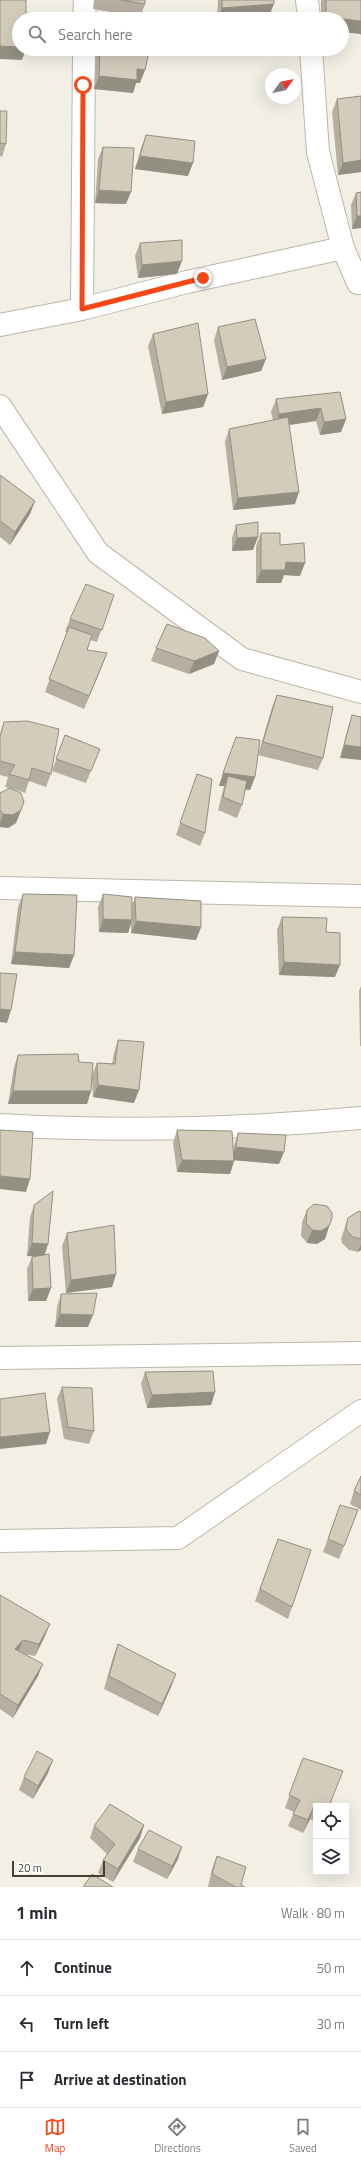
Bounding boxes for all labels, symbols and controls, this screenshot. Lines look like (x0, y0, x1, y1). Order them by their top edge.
search box (12, 12, 349, 56)
icon: search (26, 23, 48, 45)
text: Search here (58, 23, 132, 46)
north arrow (265, 68, 301, 104)
route start (74, 76, 92, 94)
route end (194, 269, 212, 287)
map controls (313, 1803, 349, 1875)
button: locate (313, 1803, 349, 1839)
button: layers (313, 1839, 349, 1875)
scale bar (12, 1859, 105, 1878)
text: 20 m (18, 1860, 42, 1876)
text: 1 min (16, 1900, 57, 1926)
text: Walk · 80 m (281, 1903, 345, 1923)
text: Continue (54, 1956, 112, 1979)
icon: ahead (16, 1957, 38, 1979)
text: 50 m (317, 1958, 345, 1978)
text: Turn left (54, 2012, 109, 2035)
icon: left (16, 2013, 38, 2035)
text: 30 m (317, 2014, 345, 2034)
text: Arrive at destination (54, 2068, 187, 2091)
icon: arrive (16, 2069, 38, 2091)
tab: Map (44, 2116, 66, 2156)
tab: Directions (154, 2116, 201, 2156)
tab: Saved (289, 2116, 317, 2156)

